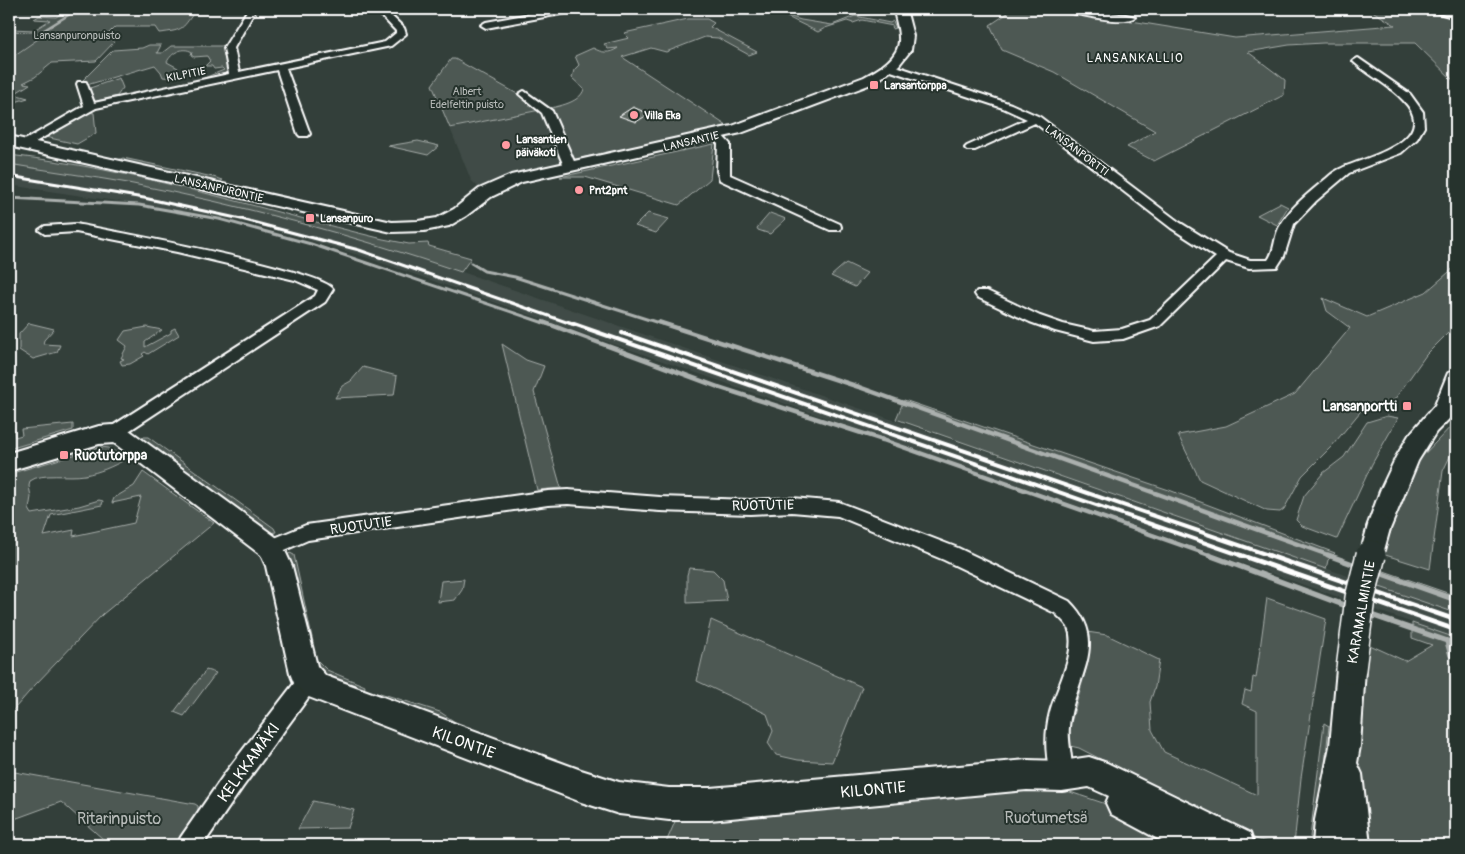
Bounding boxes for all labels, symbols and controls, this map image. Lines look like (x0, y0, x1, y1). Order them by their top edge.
park label: Lansanpuronpuisto (33, 29, 121, 42)
district label: LANSANKALLIO (1086, 51, 1184, 66)
street label: KILPITIE (165, 64, 207, 85)
marker: Lansantorppa (868, 79, 880, 91)
place label: Lansantorppa (884, 79, 947, 92)
park label: Albert Edelfeltin puisto (430, 85, 504, 111)
marker: Villa Eka (628, 109, 640, 121)
place label: Villa Eka (644, 109, 681, 122)
street label: LANSANPORTTI (1042, 122, 1111, 179)
street label: LANSANTIE (662, 129, 720, 154)
place label: Lansantien päiväkoti (516, 133, 567, 159)
marker: Lansantien päiväkoti (500, 139, 512, 151)
street label: LANSANPURONTIE (173, 172, 265, 205)
marker: Pnt2pnt (573, 184, 585, 196)
place label: Pnt2pnt (589, 184, 628, 197)
marker: Lansanpuro (304, 212, 316, 224)
place label: Lansanpuro (320, 212, 373, 225)
place label: Lansanportti (1322, 398, 1397, 415)
marker: Lansanportti (1401, 400, 1413, 412)
place label: Ruotutorppa (74, 447, 148, 464)
marker: Ruotutorppa (58, 449, 70, 461)
street label: RUOTUTIE (732, 496, 794, 515)
street label: RUOTUTIE (329, 513, 393, 538)
street label: KARAMALMINTIE (1344, 559, 1379, 665)
street label: KELKKAMÄKI (213, 719, 284, 806)
street label: KILONTIE (429, 722, 498, 764)
street label: KILONTIE (839, 777, 907, 803)
park label: Ruotumetsä (1004, 808, 1088, 828)
park label: Ritarinpuisto (77, 809, 161, 829)

